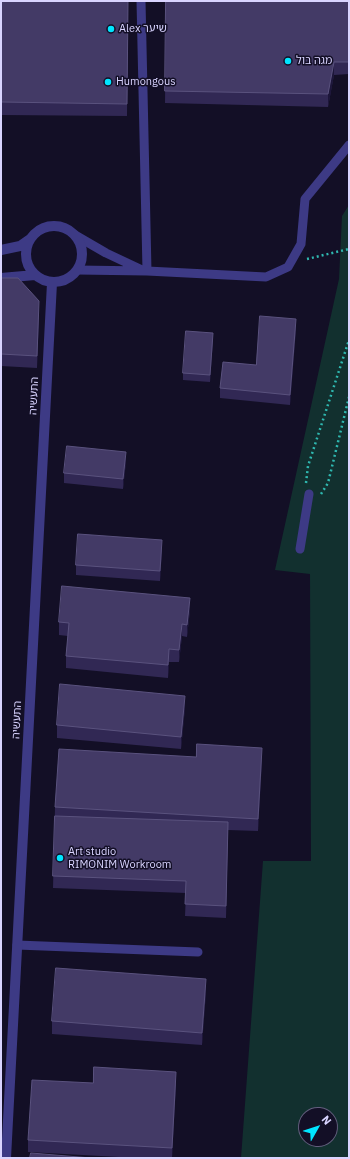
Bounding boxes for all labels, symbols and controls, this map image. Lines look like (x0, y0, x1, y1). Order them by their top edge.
place label: Alex שיער (119, 22, 167, 36)
marker: Alex שיער (106, 24, 116, 34)
place label: מגה בול (296, 54, 332, 68)
marker: מגה בול (283, 56, 293, 66)
place label: Humongous (116, 75, 176, 89)
marker: Humongous (103, 77, 113, 87)
street label: התעשיה (26, 376, 42, 416)
street label: התעשיה (9, 700, 25, 740)
place label: Art studio RIMONIM Workroom (68, 845, 171, 871)
marker: Art studio RIMONIM Workroom (55, 853, 65, 863)
north arrow (298, 1107, 338, 1147)
text: N (319, 1113, 334, 1128)

